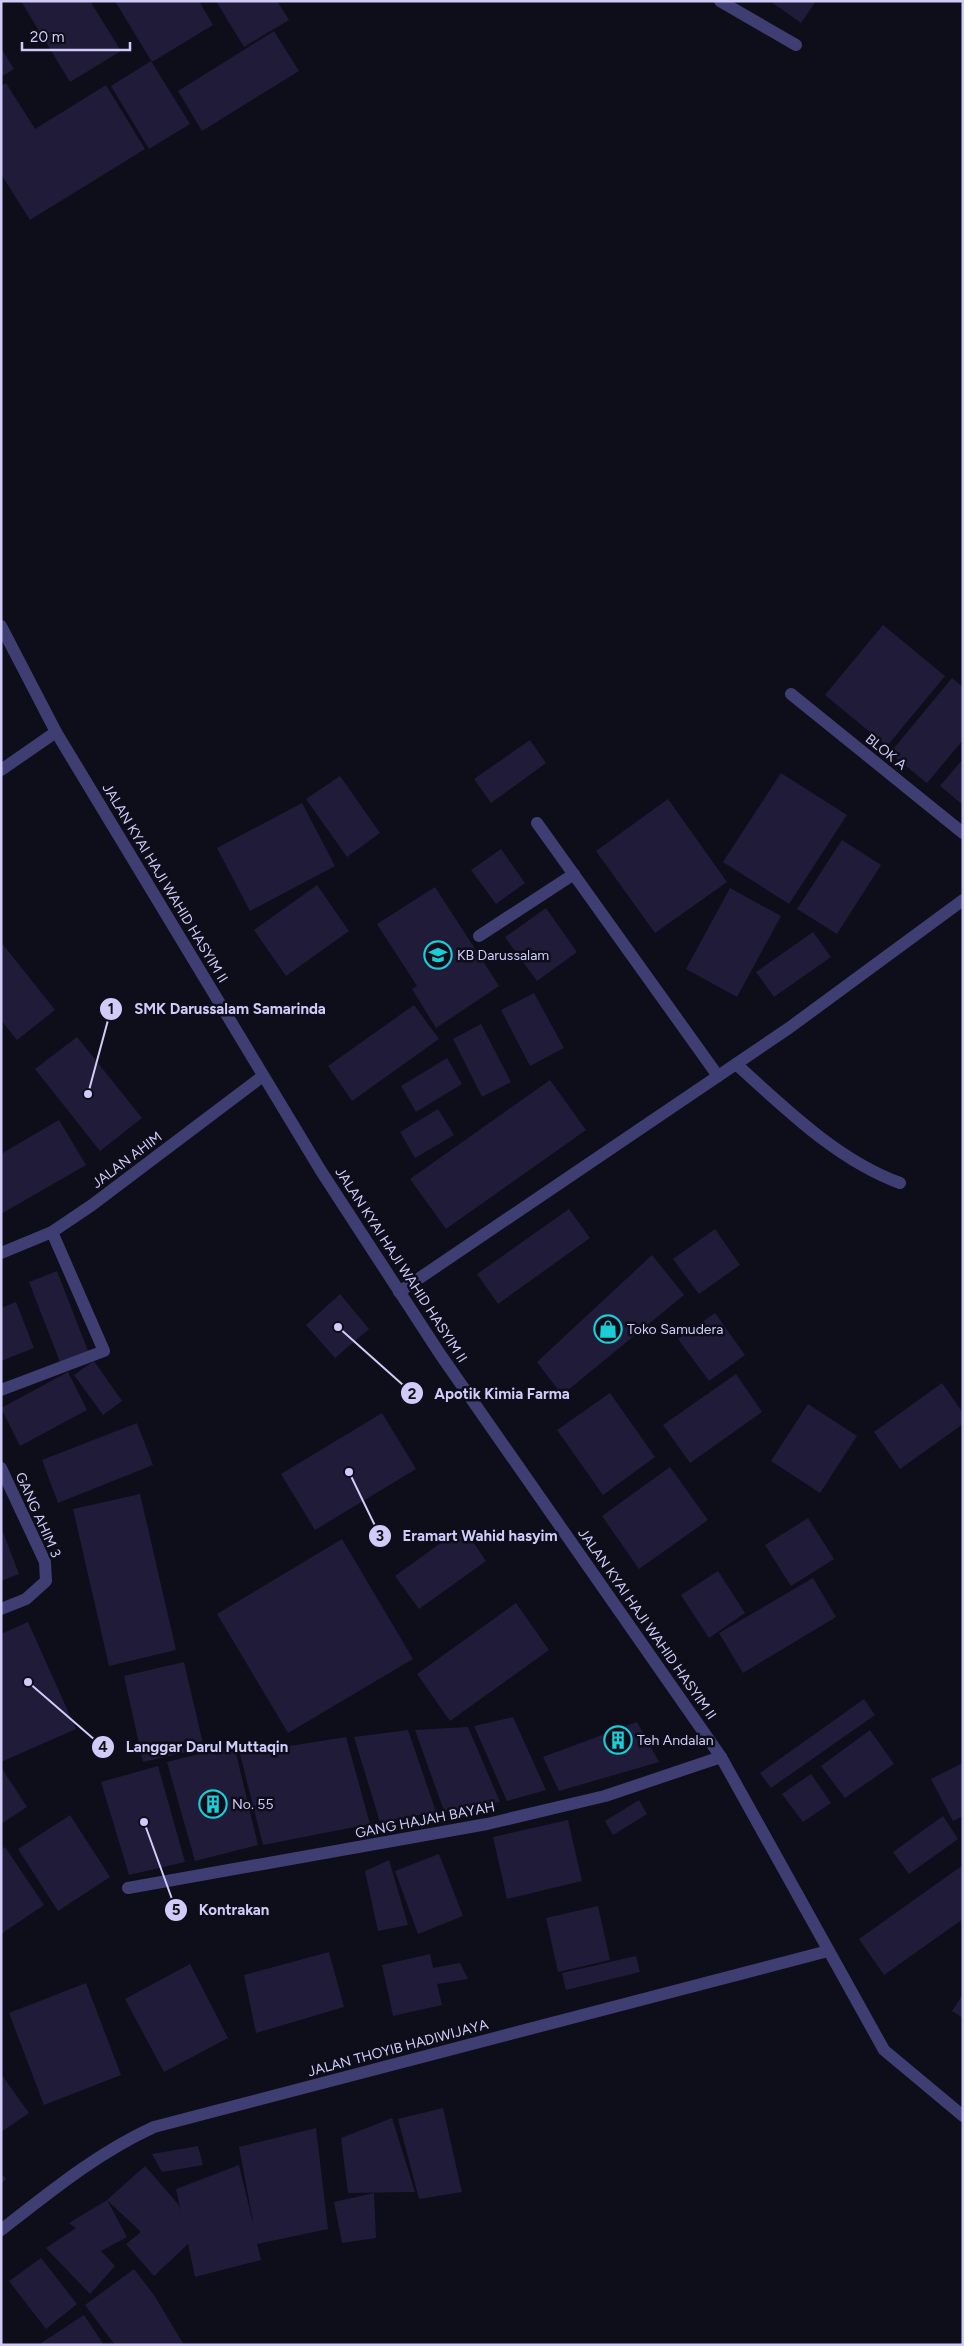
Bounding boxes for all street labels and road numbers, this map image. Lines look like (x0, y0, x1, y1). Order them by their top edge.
street label: BLOK A (862, 730, 910, 774)
street label: JALAN KYAI HAJI WAHID HASYIM II (99, 780, 231, 986)
street label: JALAN AHIM (89, 1128, 165, 1192)
street label: JALAN KYAI HAJI WAHID HASYIM II (331, 1164, 471, 1366)
street label: GANG AHIM 3 (12, 1470, 64, 1560)
street label: JALAN KYAI HAJI WAHID HASYIM II (574, 1525, 720, 1723)
street label: GANG HAJAH BAYAH (354, 1798, 496, 1842)
street label: JALAN THOYIB HADIWIJAYA (306, 2016, 491, 2080)

